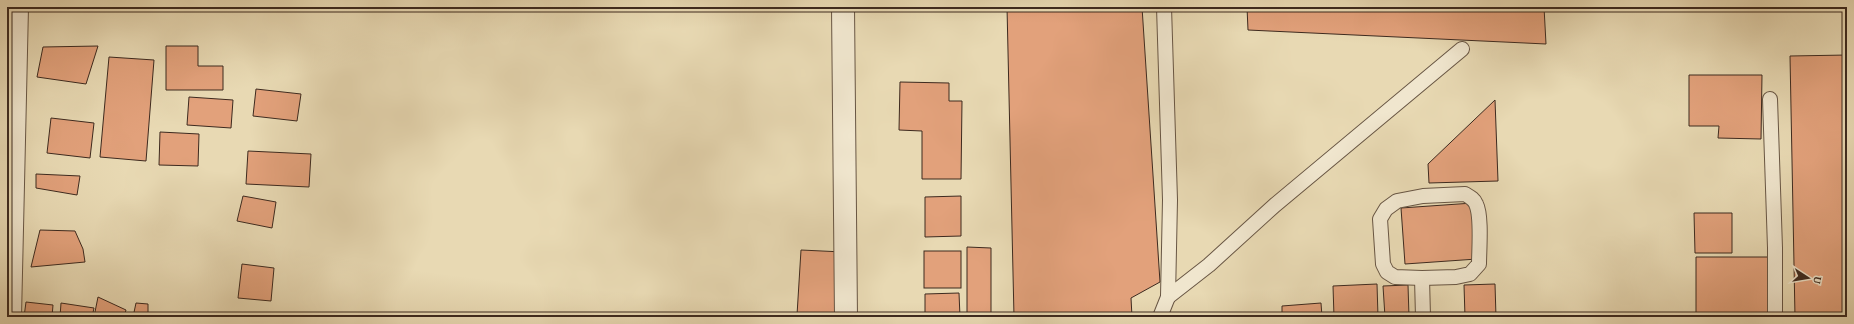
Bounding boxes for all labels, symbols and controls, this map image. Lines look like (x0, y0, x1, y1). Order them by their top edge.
north arrow (1788, 258, 1828, 298)
text: U (1809, 275, 1826, 286)

